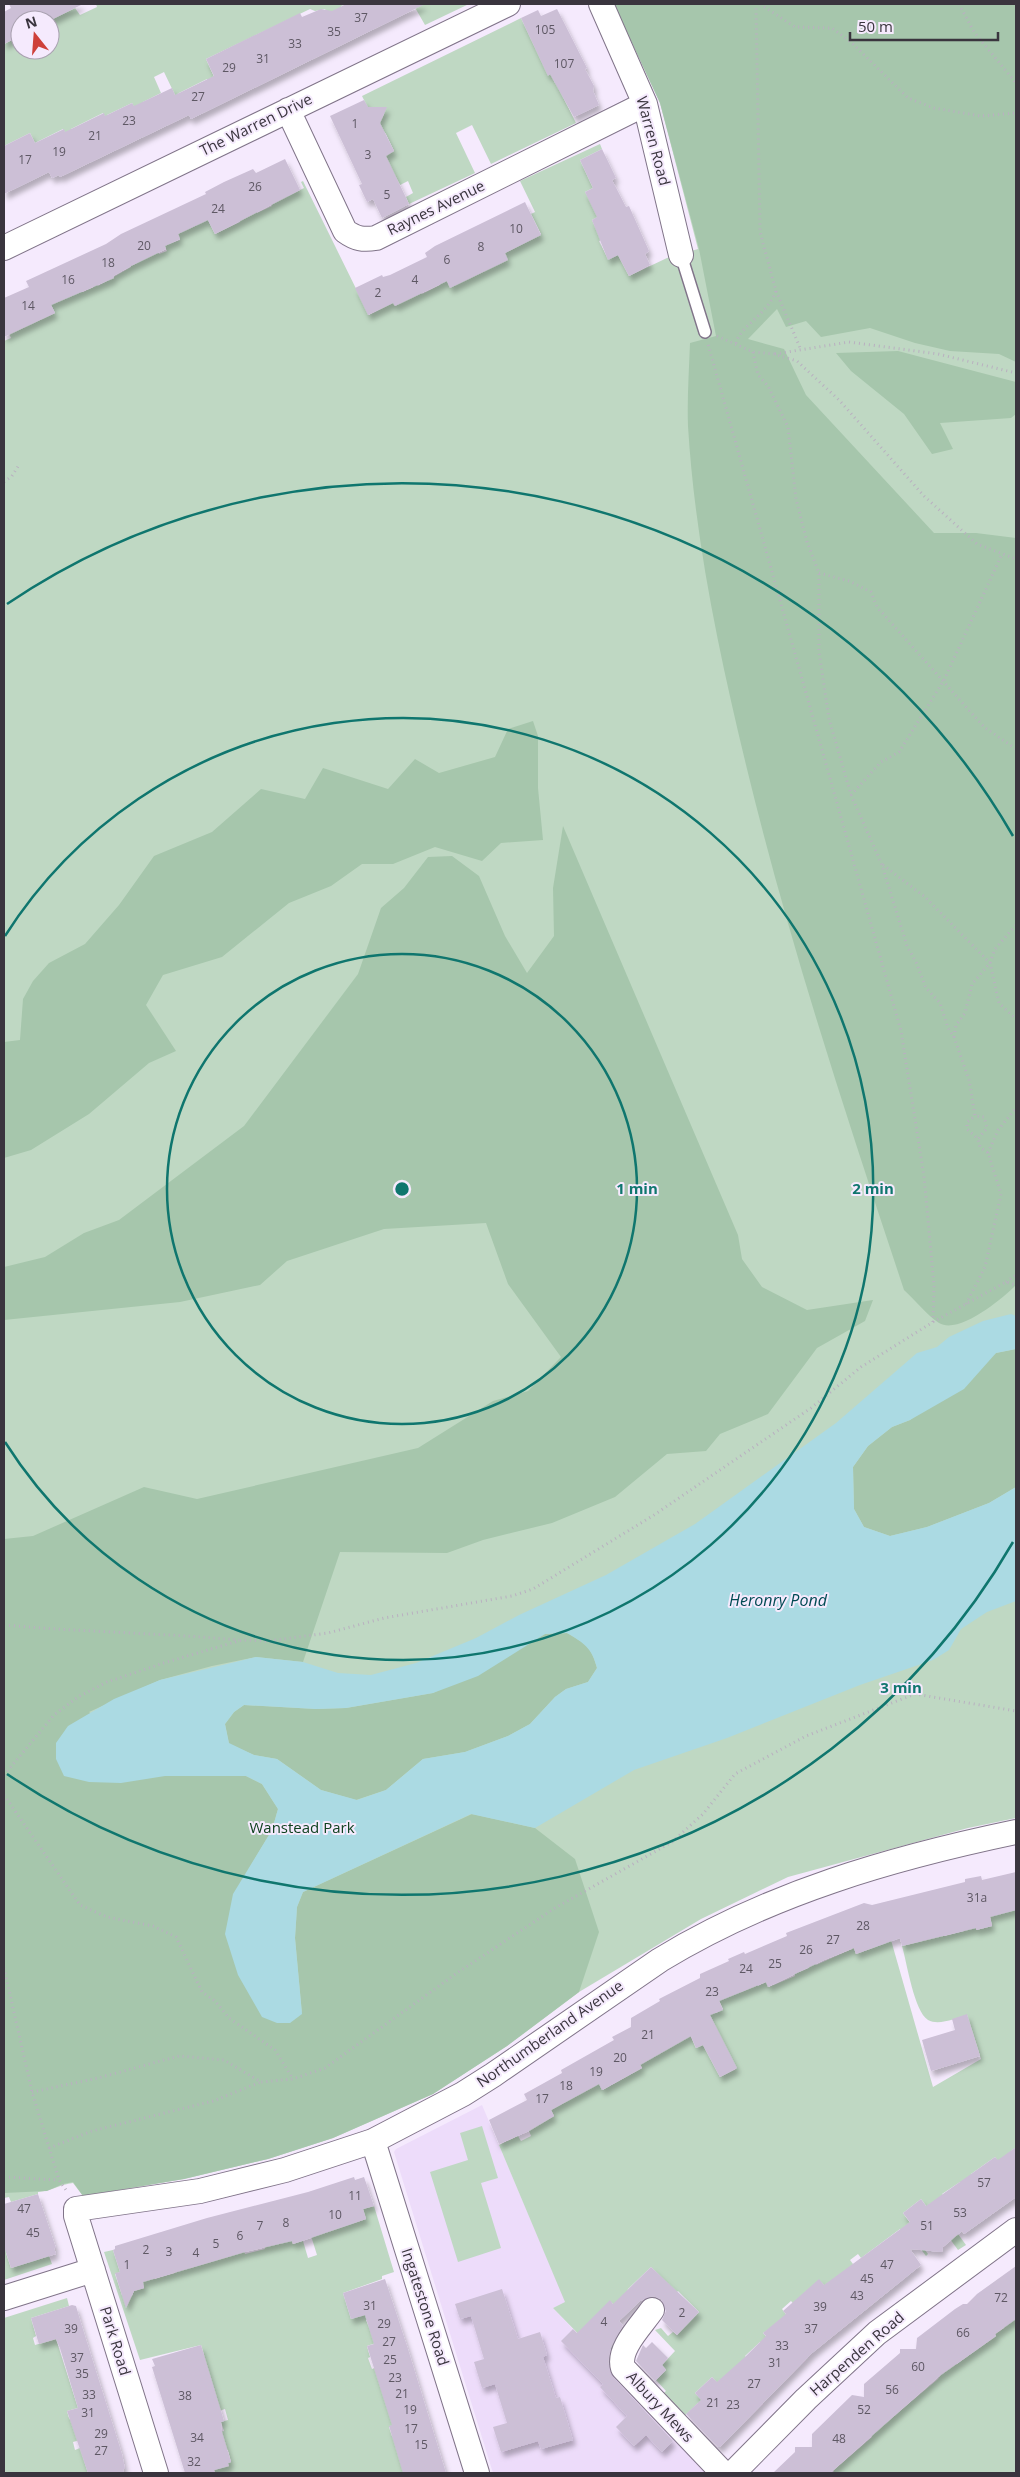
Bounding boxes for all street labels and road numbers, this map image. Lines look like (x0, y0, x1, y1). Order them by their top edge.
street label: The Warren Drive (196, 88, 315, 160)
street label: Warren Road (632, 94, 676, 188)
street label: Raynes Avenue (384, 175, 488, 239)
street label: Northumberland Avenue (472, 1975, 627, 2091)
street label: Ingatestone Road (398, 2245, 454, 2368)
street label: Park Road (96, 2304, 136, 2378)
street label: Harpenden Road (805, 2307, 908, 2400)
street label: Albury Mews (623, 2367, 699, 2446)

